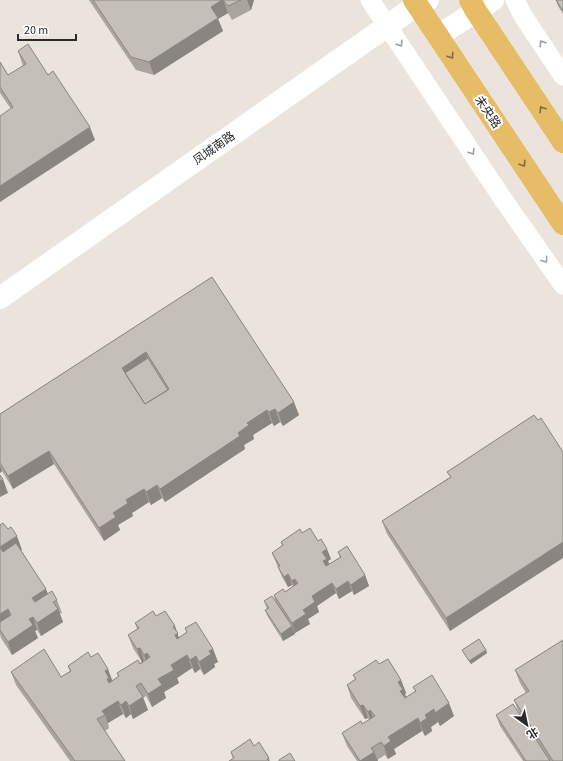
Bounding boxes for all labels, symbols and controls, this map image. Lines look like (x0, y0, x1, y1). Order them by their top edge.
scale bar (18, 16, 76, 42)
text: 20 m (24, 22, 48, 39)
one-way arrow (395, 40, 403, 47)
one-way arrow (539, 40, 546, 47)
one-way arrow (446, 52, 454, 59)
street label: 未央路 (470, 93, 505, 132)
one-way arrow (539, 107, 546, 114)
street label: 凤城南路 (190, 128, 239, 169)
one-way arrow (467, 148, 474, 155)
one-way arrow (518, 160, 526, 167)
one-way arrow (540, 255, 547, 262)
north arrow (507, 705, 547, 745)
text: 北 (523, 724, 541, 742)

